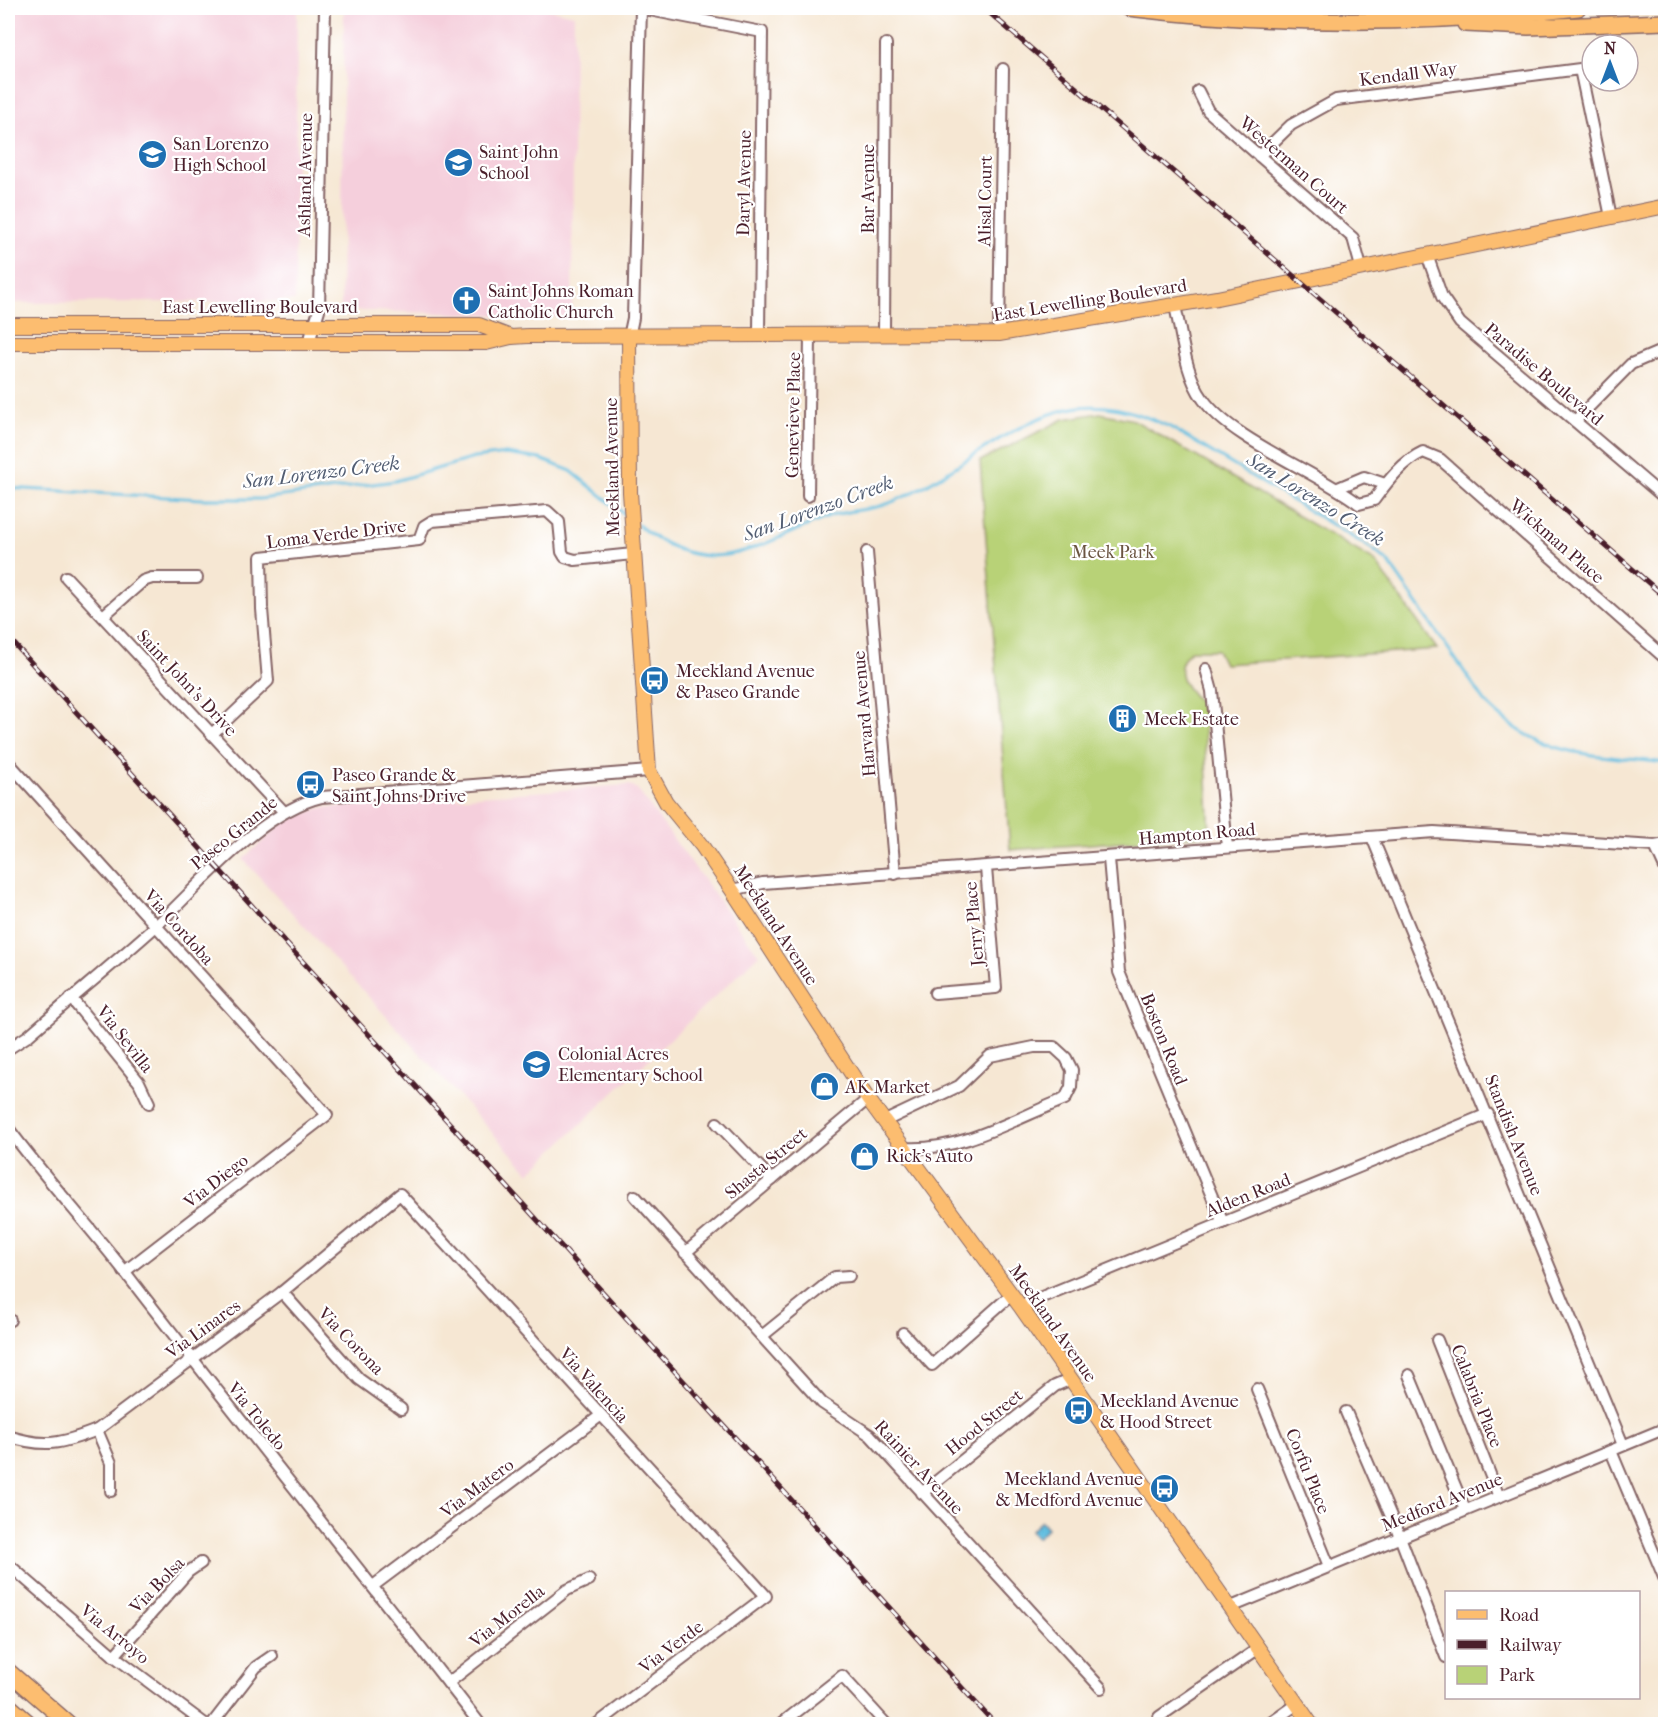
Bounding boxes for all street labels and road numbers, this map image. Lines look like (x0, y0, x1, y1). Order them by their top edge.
street label: Kendall Way (1358, 58, 1459, 91)
street label: Westerman Court (1234, 112, 1353, 219)
street label: Ashland Avenue (294, 113, 317, 238)
street label: Daryl Avenue (733, 130, 756, 236)
street label: Bar Avenue (858, 144, 879, 234)
street label: Alisal Court (974, 155, 997, 248)
street label: East Lewelling Boulevard (992, 275, 1189, 326)
street label: East Lewelling Boulevard (162, 297, 358, 318)
street label: Paradise Boulevard (1480, 319, 1607, 430)
street label: Genevieve Place (782, 352, 805, 478)
street label: Meekland Avenue (601, 397, 624, 537)
street label: Wickman Place (1504, 494, 1608, 588)
street label: Loma Verde Drive (265, 515, 407, 553)
street label: Saint John's Drive (132, 626, 241, 741)
street label: Harvard Avenue (849, 650, 880, 778)
street label: Paseo Grande (187, 792, 282, 875)
street label: Hampton Road (1138, 819, 1256, 850)
street label: Meekland Avenue (729, 861, 822, 989)
street label: Jerry Place (960, 881, 989, 969)
street label: Via Cordoba (139, 885, 218, 970)
street label: Boston Road (1136, 990, 1192, 1088)
street label: Via Sevilla (91, 1001, 158, 1078)
street label: Standish Avenue (1480, 1072, 1547, 1199)
street label: Shasta Street (721, 1123, 812, 1204)
street label: Via Diego (179, 1150, 253, 1214)
street label: Alden Road (1202, 1169, 1294, 1222)
street label: Meekland Avenue (1004, 1260, 1101, 1386)
street label: Via Linares (161, 1295, 245, 1364)
street label: Via Corona (313, 1303, 388, 1380)
street label: Calabria Place (1446, 1342, 1507, 1451)
street label: Via Valencia (554, 1343, 633, 1428)
street label: Via Toledo (222, 1377, 290, 1455)
street label: Hood Street (941, 1384, 1028, 1460)
street label: Rainier Avenue (870, 1416, 968, 1519)
street label: Corfu Place (1281, 1426, 1334, 1517)
street label: Via Matero (436, 1454, 518, 1523)
street label: Medford Avenue (1379, 1469, 1506, 1536)
street label: Via Bolsa (125, 1552, 190, 1618)
street label: Via Morella (465, 1580, 549, 1653)
street label: Via Arroyo (75, 1599, 154, 1669)
street label: Via Verde (634, 1616, 708, 1679)

